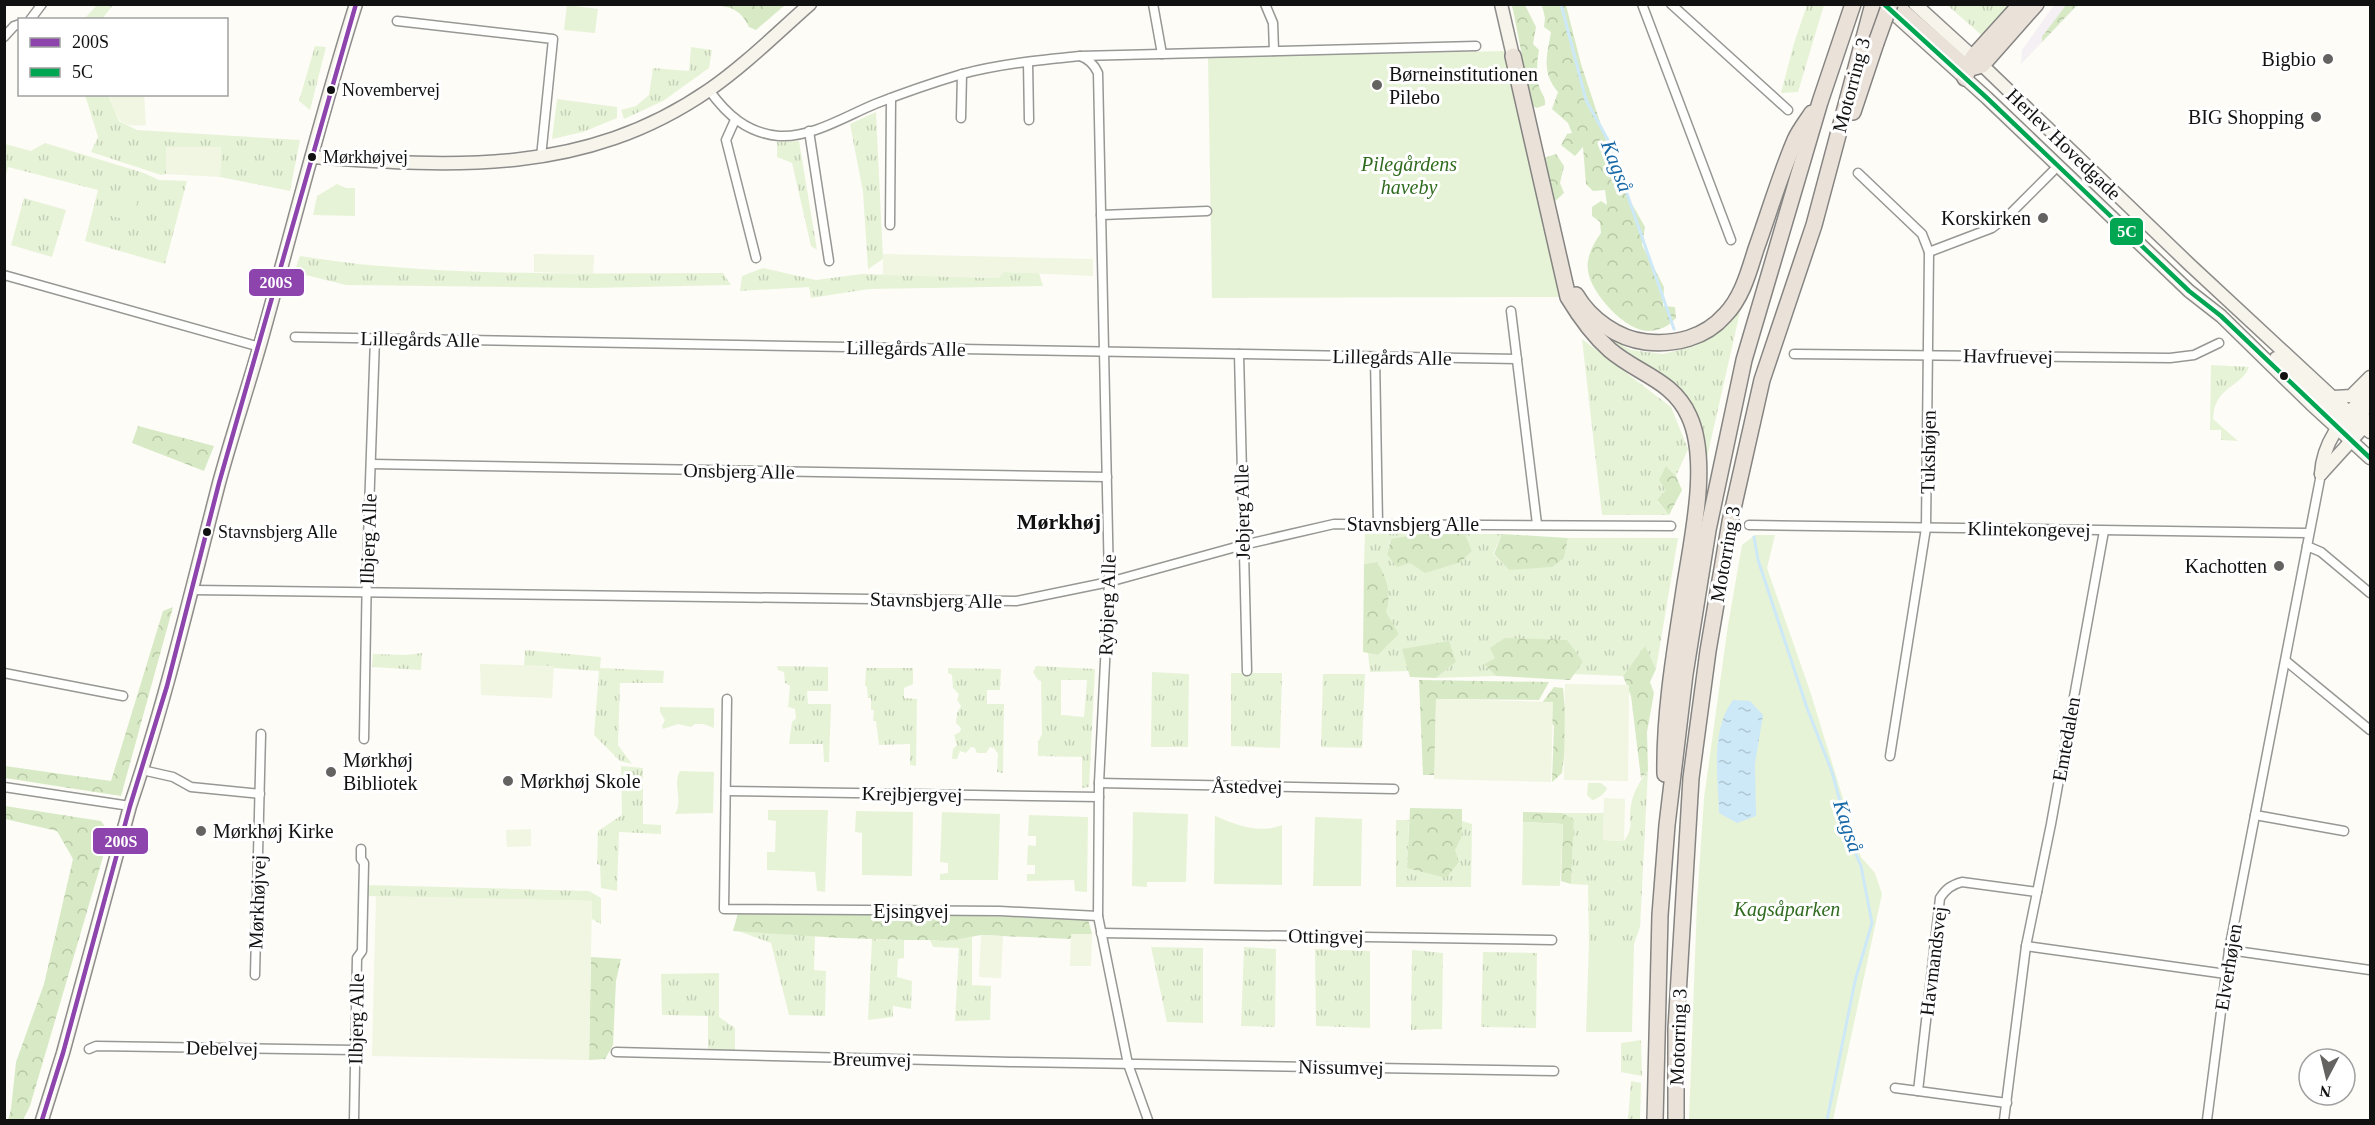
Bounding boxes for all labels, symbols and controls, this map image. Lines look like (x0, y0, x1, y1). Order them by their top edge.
legend (18, 18, 228, 96)
text: 200S (72, 32, 109, 52)
street label: Motorring 3 (1828, 35, 1875, 135)
place label: Bigbio (2262, 48, 2316, 71)
marker: Bigbio (2321, 52, 2335, 66)
text: 5C (72, 62, 93, 82)
place label: Børneinstitutionen Pilebo (1389, 63, 1538, 108)
marker: Børneinstitutionen Pilebo (1370, 78, 1384, 92)
place label: Novembervej (342, 80, 440, 100)
marker: Novembervej (325, 84, 337, 96)
street label: Herlev Hovedgade (2002, 84, 2126, 205)
place label: BIG Shopping (2188, 106, 2304, 129)
marker: BIG Shopping (2309, 110, 2323, 124)
water label: Kagså (1596, 136, 1638, 195)
place label: Mørkhøjvej (323, 147, 408, 167)
marker: Mørkhøjvej (306, 151, 318, 163)
park label: Pilegårdens haveby (1360, 153, 1457, 199)
place label: Korskirken (1941, 207, 2031, 229)
marker: Korskirken (2036, 211, 2050, 225)
line badge: 5C (2109, 217, 2144, 246)
text: 5C (2117, 223, 2137, 240)
line badge: 200S (248, 268, 305, 297)
text: 200S (260, 274, 293, 291)
street label: Lillegårds Alle (360, 327, 480, 352)
street label: Lillegårds Alle (846, 336, 966, 361)
street label: Havfruevej (1963, 344, 2053, 369)
street label: Lillegårds Alle (1332, 345, 1452, 370)
unlabelled marker (2278, 370, 2290, 382)
street label: Tukshøjen (1916, 410, 1941, 494)
street label: Onsbjerg Alle (683, 459, 795, 484)
street label: Jebjerg Alle (1230, 464, 1255, 560)
street label: Ilbjerg Alle (355, 493, 382, 585)
street label: Motorring 3 (1706, 504, 1745, 604)
district label: Mørkhøj (1017, 509, 1101, 534)
street label: Stavnsbjerg Alle (1347, 513, 1479, 536)
street label: Klintekongevej (1967, 517, 2091, 542)
place label: Stavnsbjerg Alle (218, 522, 337, 542)
marker: Stavnsbjerg Alle (201, 526, 213, 538)
street label: Rybjerg Alle (1094, 554, 1121, 656)
place label: Kachotten (2185, 555, 2267, 577)
marker: Kachotten (2272, 559, 2286, 573)
street label: Stavnsbjerg Alle (870, 588, 1003, 613)
street label: Emtedalen (2048, 695, 2084, 783)
place label: Mørkhøj Bibliotek (343, 749, 417, 794)
marker: Mørkhøj Bibliotek (324, 765, 338, 779)
place label: Mørkhøj Skole (520, 770, 641, 793)
marker: Mørkhøj Skole (501, 774, 515, 788)
street label: Åstedvej (1211, 774, 1283, 799)
street label: Krejbjergvej (861, 782, 963, 807)
water label: Kagså (1828, 796, 1868, 855)
place label: Mørkhøj Kirke (213, 820, 334, 843)
marker: Mørkhøj Kirke (194, 824, 208, 838)
line badge: 200S (92, 827, 149, 855)
text: 200S (105, 833, 138, 850)
street label: Mørkhøjvej (244, 854, 271, 950)
park label: Kagsåparken (1733, 898, 1840, 921)
street label: Ejsingvej (873, 900, 949, 923)
street label: Havmandsvej (1915, 905, 1952, 1017)
street label: Elverhøjen (2210, 922, 2247, 1012)
street label: Ottingvej (1288, 924, 1364, 949)
street label: Ilbjerg Alle (344, 973, 369, 1065)
street label: Motorring 3 (1665, 988, 1692, 1086)
street label: Debelvej (186, 1036, 258, 1061)
street label: Breumvej (832, 1047, 912, 1072)
north arrow (2297, 1047, 2357, 1107)
street label: Nissumvej (1298, 1055, 1384, 1080)
text: N (2318, 1082, 2332, 1101)

